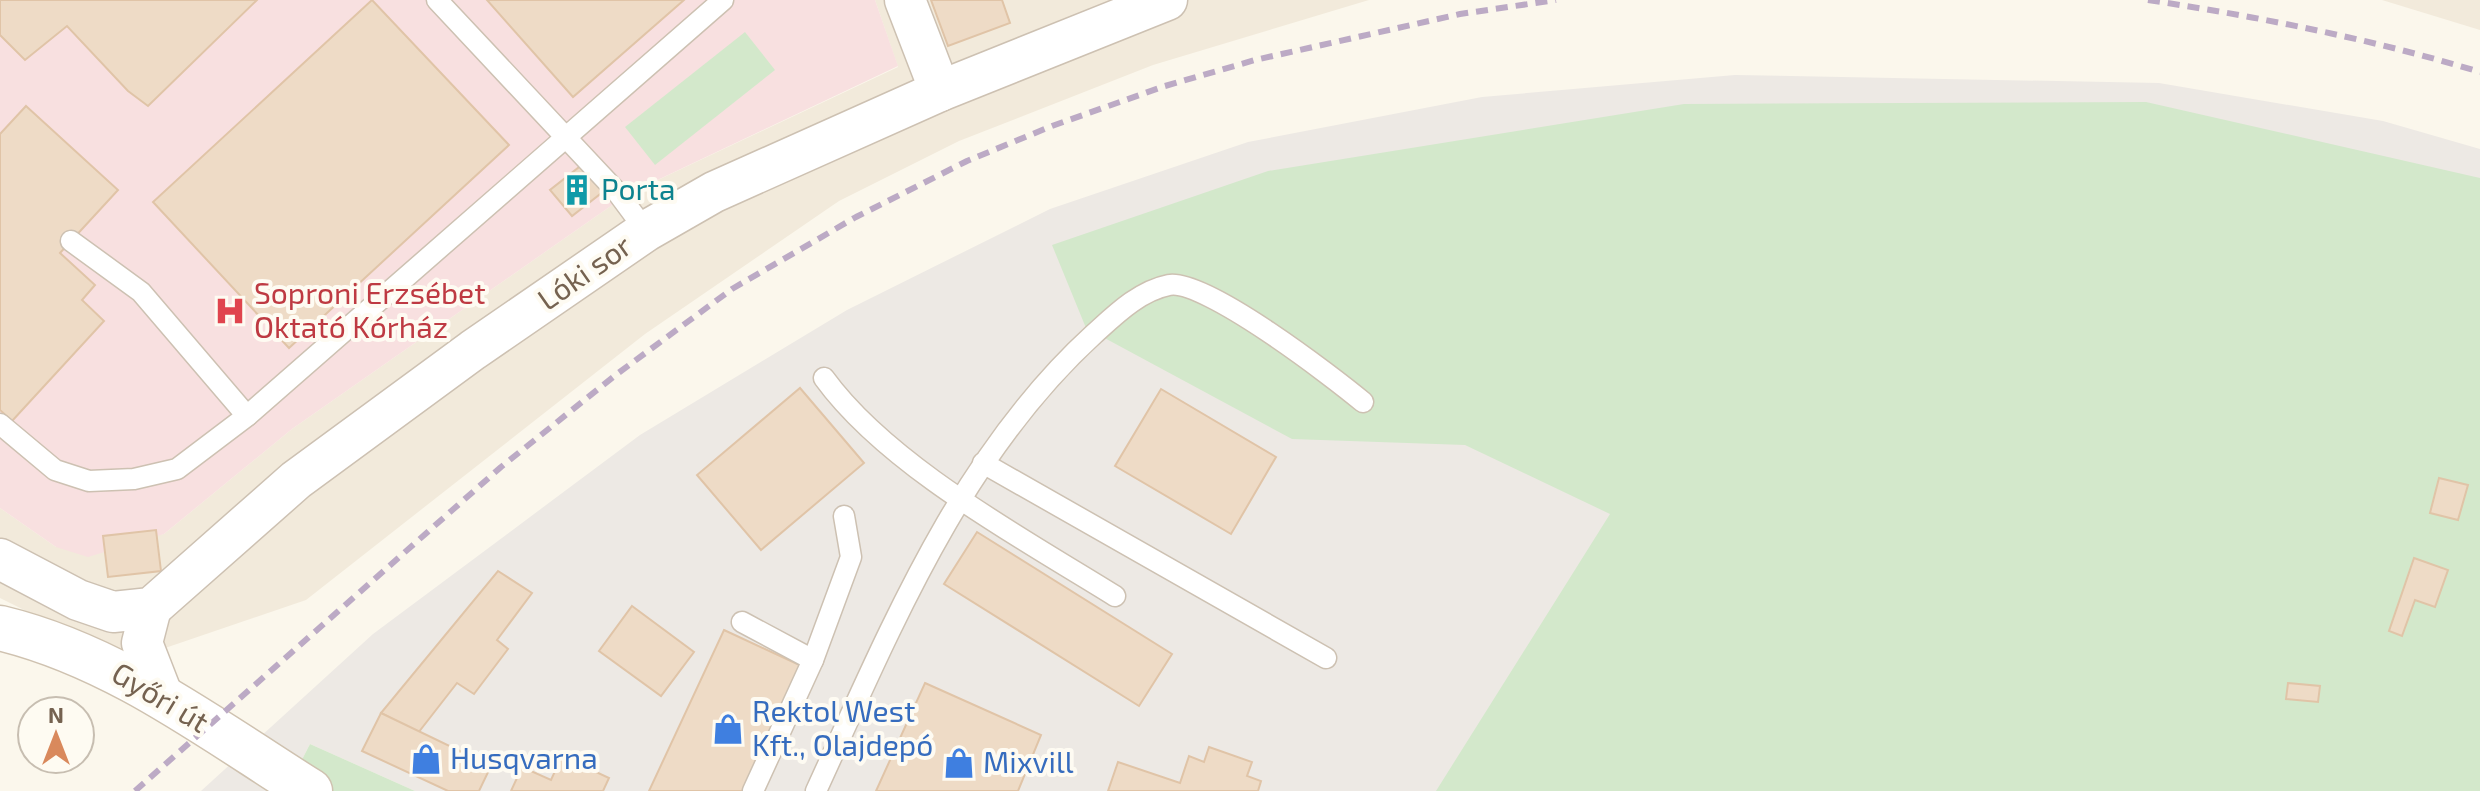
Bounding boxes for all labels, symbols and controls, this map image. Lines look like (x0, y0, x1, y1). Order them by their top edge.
place label: Porta (601, 170, 676, 206)
building icon: Porta (560, 173, 594, 207)
street label: Lóki sor (530, 226, 638, 317)
place label: Soproni Erzsébet Oktató Kórház (254, 274, 486, 344)
hospital icon: Soproni Erzsébet Oktató Kórház (213, 294, 247, 328)
street label: Győri út (106, 653, 216, 739)
place label: Rektol West Kft., Olajdepó (752, 692, 933, 762)
north arrow (16, 695, 96, 775)
text: N (48, 701, 64, 727)
shop icon: Rektol West Kft., Olajdepó (711, 712, 745, 746)
place label: Husqvarna (450, 739, 598, 775)
shop icon: Husqvarna (409, 742, 443, 776)
place label: Mixvill (983, 743, 1074, 779)
shop icon: Mixvill (942, 746, 976, 780)

